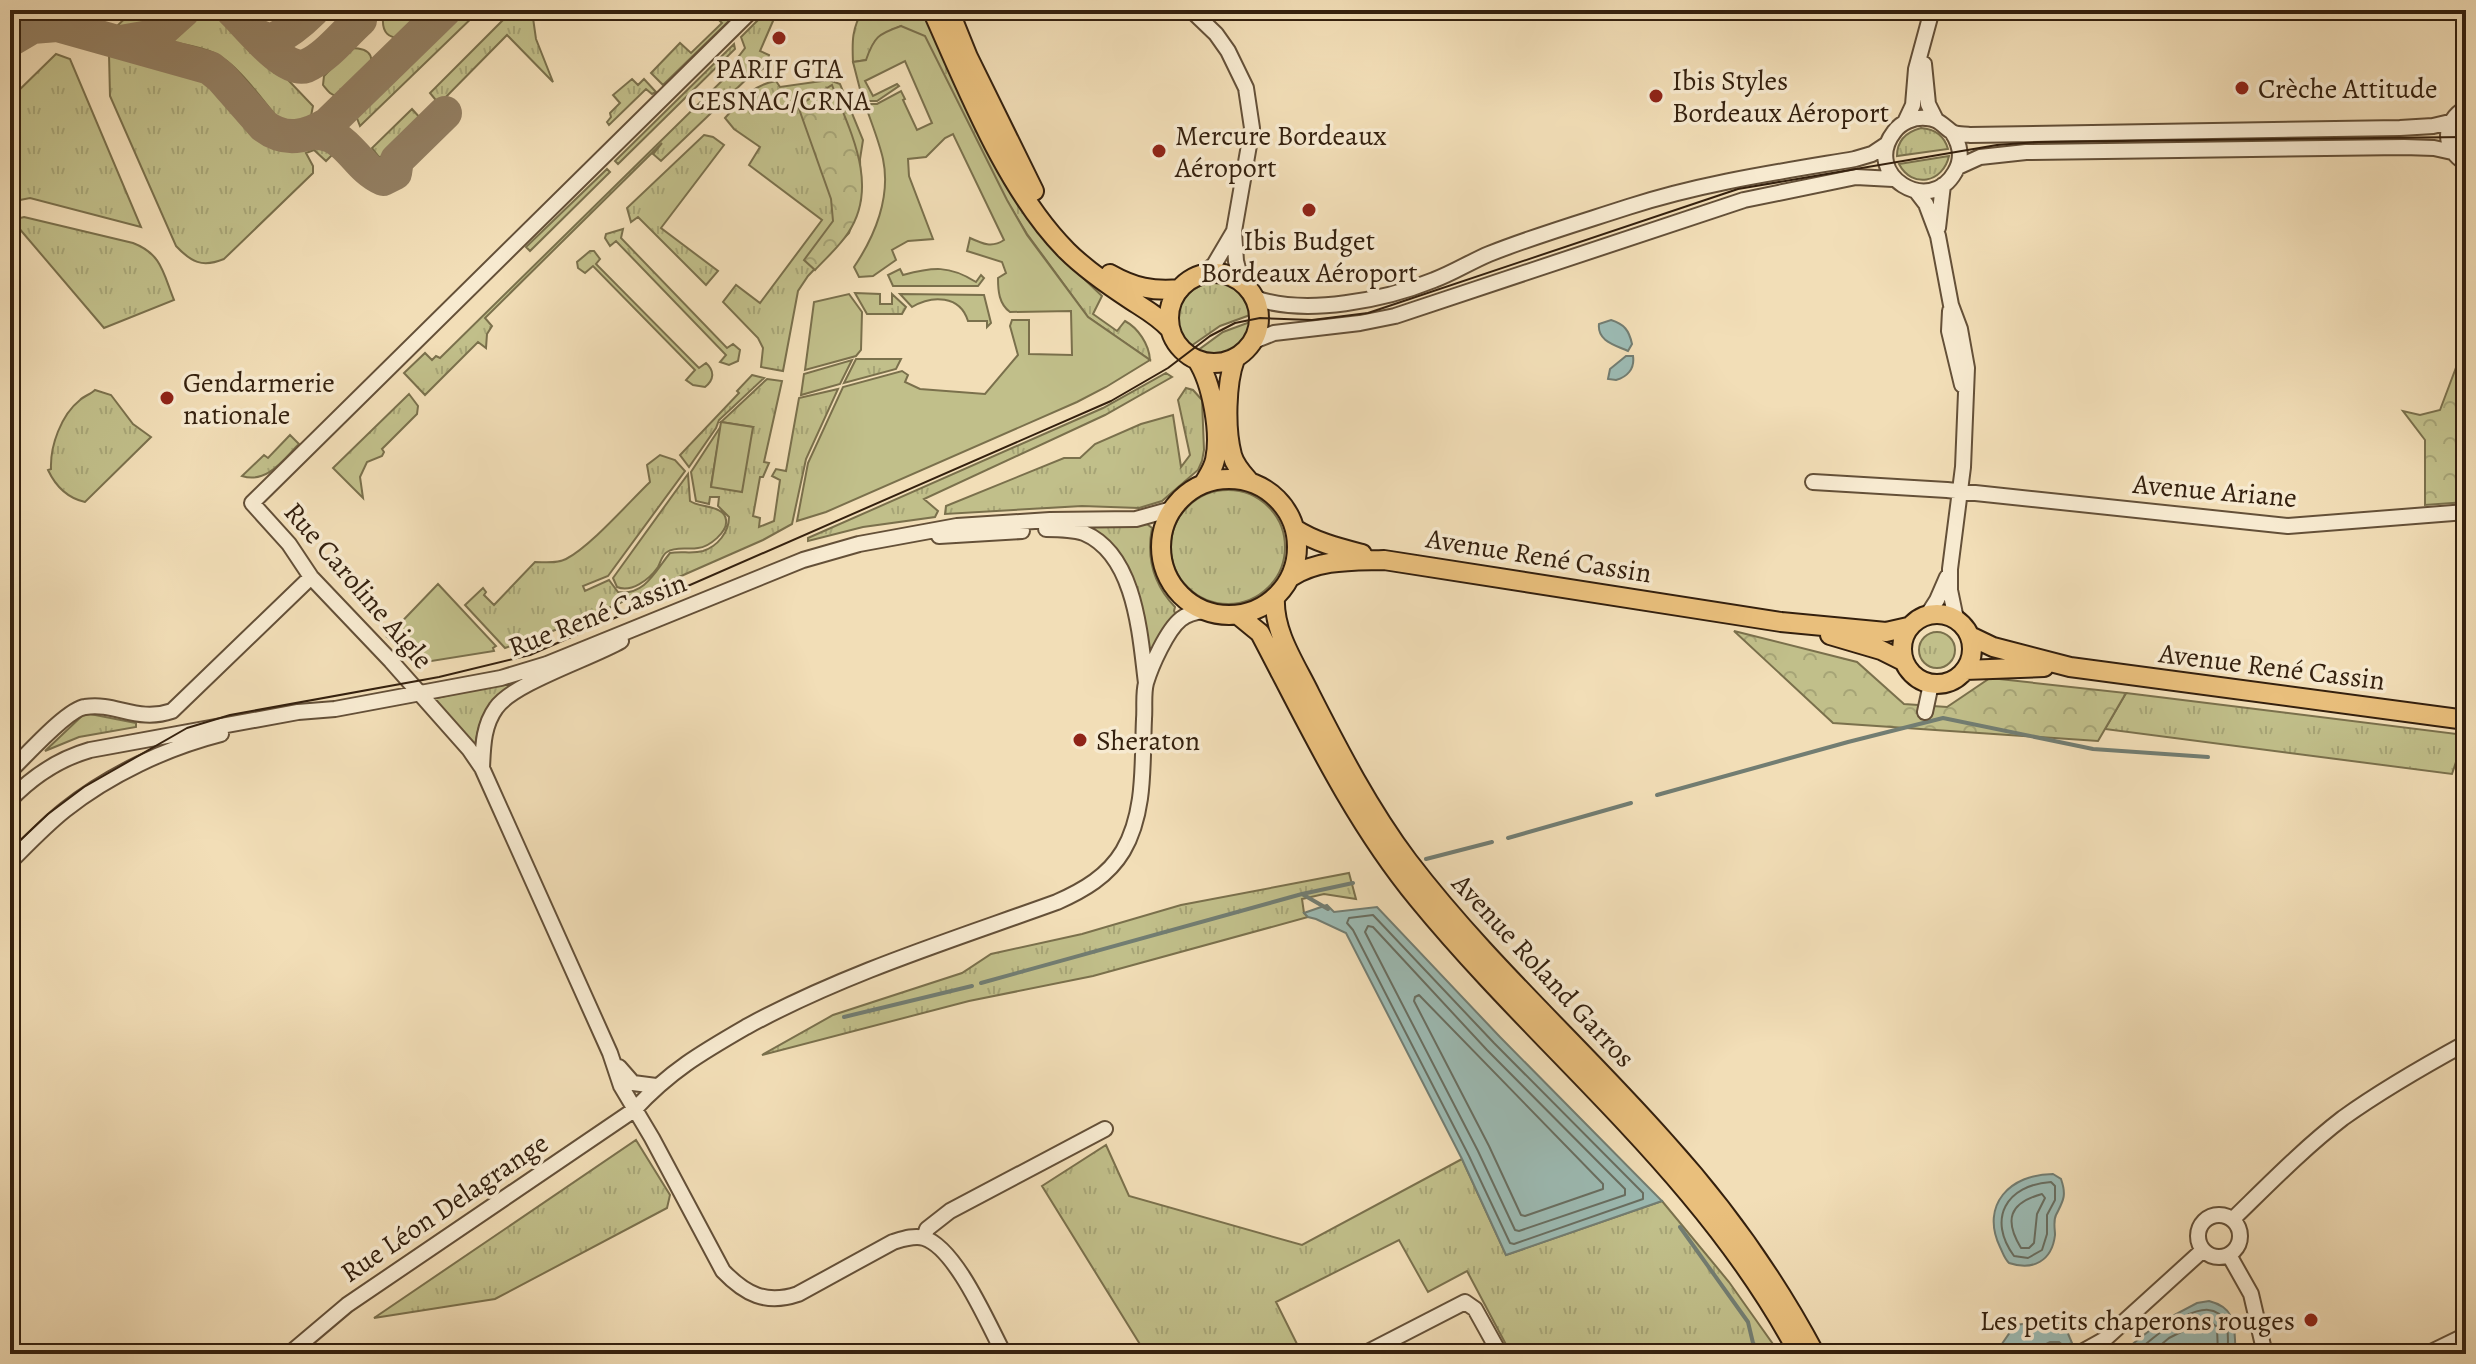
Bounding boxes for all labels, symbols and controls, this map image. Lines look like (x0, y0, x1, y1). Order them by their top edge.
marker: PARIF GTA CESNAC/CRNA (770, 29, 788, 47)
place label: PARIF GTA CESNAC/CRNA (688, 50, 871, 120)
place label: Ibis Styles Bordeaux Aéroport (1672, 62, 1889, 132)
place label: Crèche Attitude (2258, 70, 2438, 108)
marker: Crèche Attitude (2233, 79, 2251, 97)
marker: Ibis Styles Bordeaux Aéroport (1647, 87, 1665, 105)
place label: Mercure Bordeaux Aéroport (1174, 117, 1387, 187)
marker: Mercure Bordeaux Aéroport (1150, 142, 1168, 160)
marker: Ibis Budget Bordeaux Aéroport (1300, 201, 1318, 219)
place label: Ibis Budget Bordeaux Aéroport (1200, 222, 1418, 292)
place label: Gendarmerie nationale (183, 364, 335, 434)
marker: Gendarmerie nationale (158, 389, 176, 407)
street label: Avenue Ariane (2130, 465, 2298, 517)
street label: Rue Caroline Aigle (275, 494, 441, 677)
street label: Avenue René Cassin (1423, 519, 1654, 593)
street label: Rue René Cassin (503, 563, 692, 666)
street label: Avenue René Cassin (2156, 634, 2387, 700)
place label: Sheraton (1096, 722, 1200, 760)
marker: Sheraton (1071, 731, 1089, 749)
street label: Avenue Roland Garros (1442, 865, 1643, 1076)
street label: Rue Léon Delagrange (333, 1124, 556, 1291)
place label: Les petits chaperons rouges (1980, 1302, 2295, 1340)
marker: Les petits chaperons rouges (2302, 1311, 2320, 1329)

